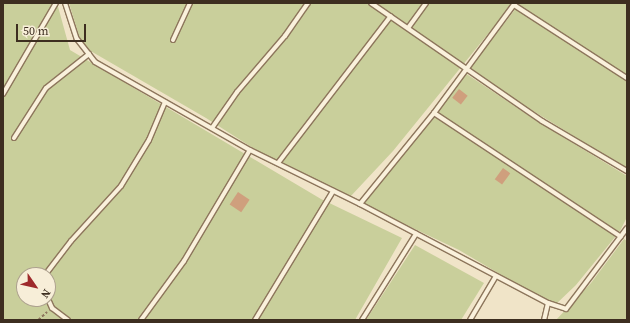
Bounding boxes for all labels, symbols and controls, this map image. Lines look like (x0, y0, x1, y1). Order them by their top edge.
scale bar (18, 16, 88, 42)
text: 50 m (23, 23, 49, 39)
north arrow (16, 267, 56, 307)
text: N (37, 286, 54, 301)

